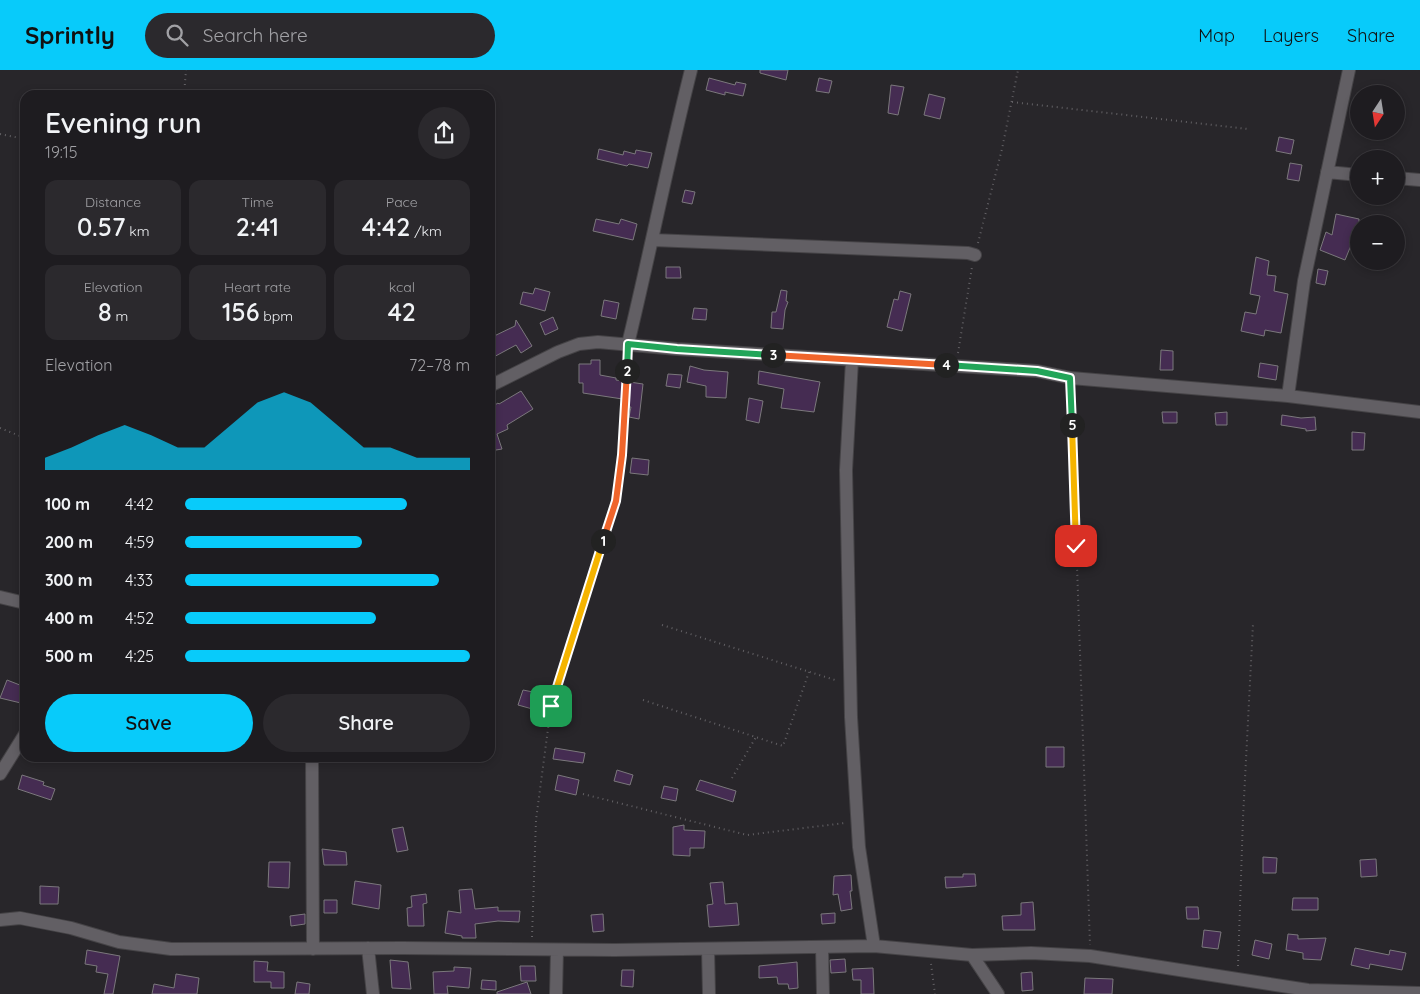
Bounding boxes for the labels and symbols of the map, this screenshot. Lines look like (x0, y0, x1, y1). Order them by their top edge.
north arrow (1350, 85, 1405, 140)
pin: 3 (760, 342, 786, 368)
pin: 4 (934, 352, 958, 378)
pin: 2 (614, 358, 640, 384)
pin: 5 (1060, 412, 1084, 438)
pin (1055, 525, 1097, 567)
pin: 1 (590, 528, 616, 554)
pin (530, 685, 572, 727)

